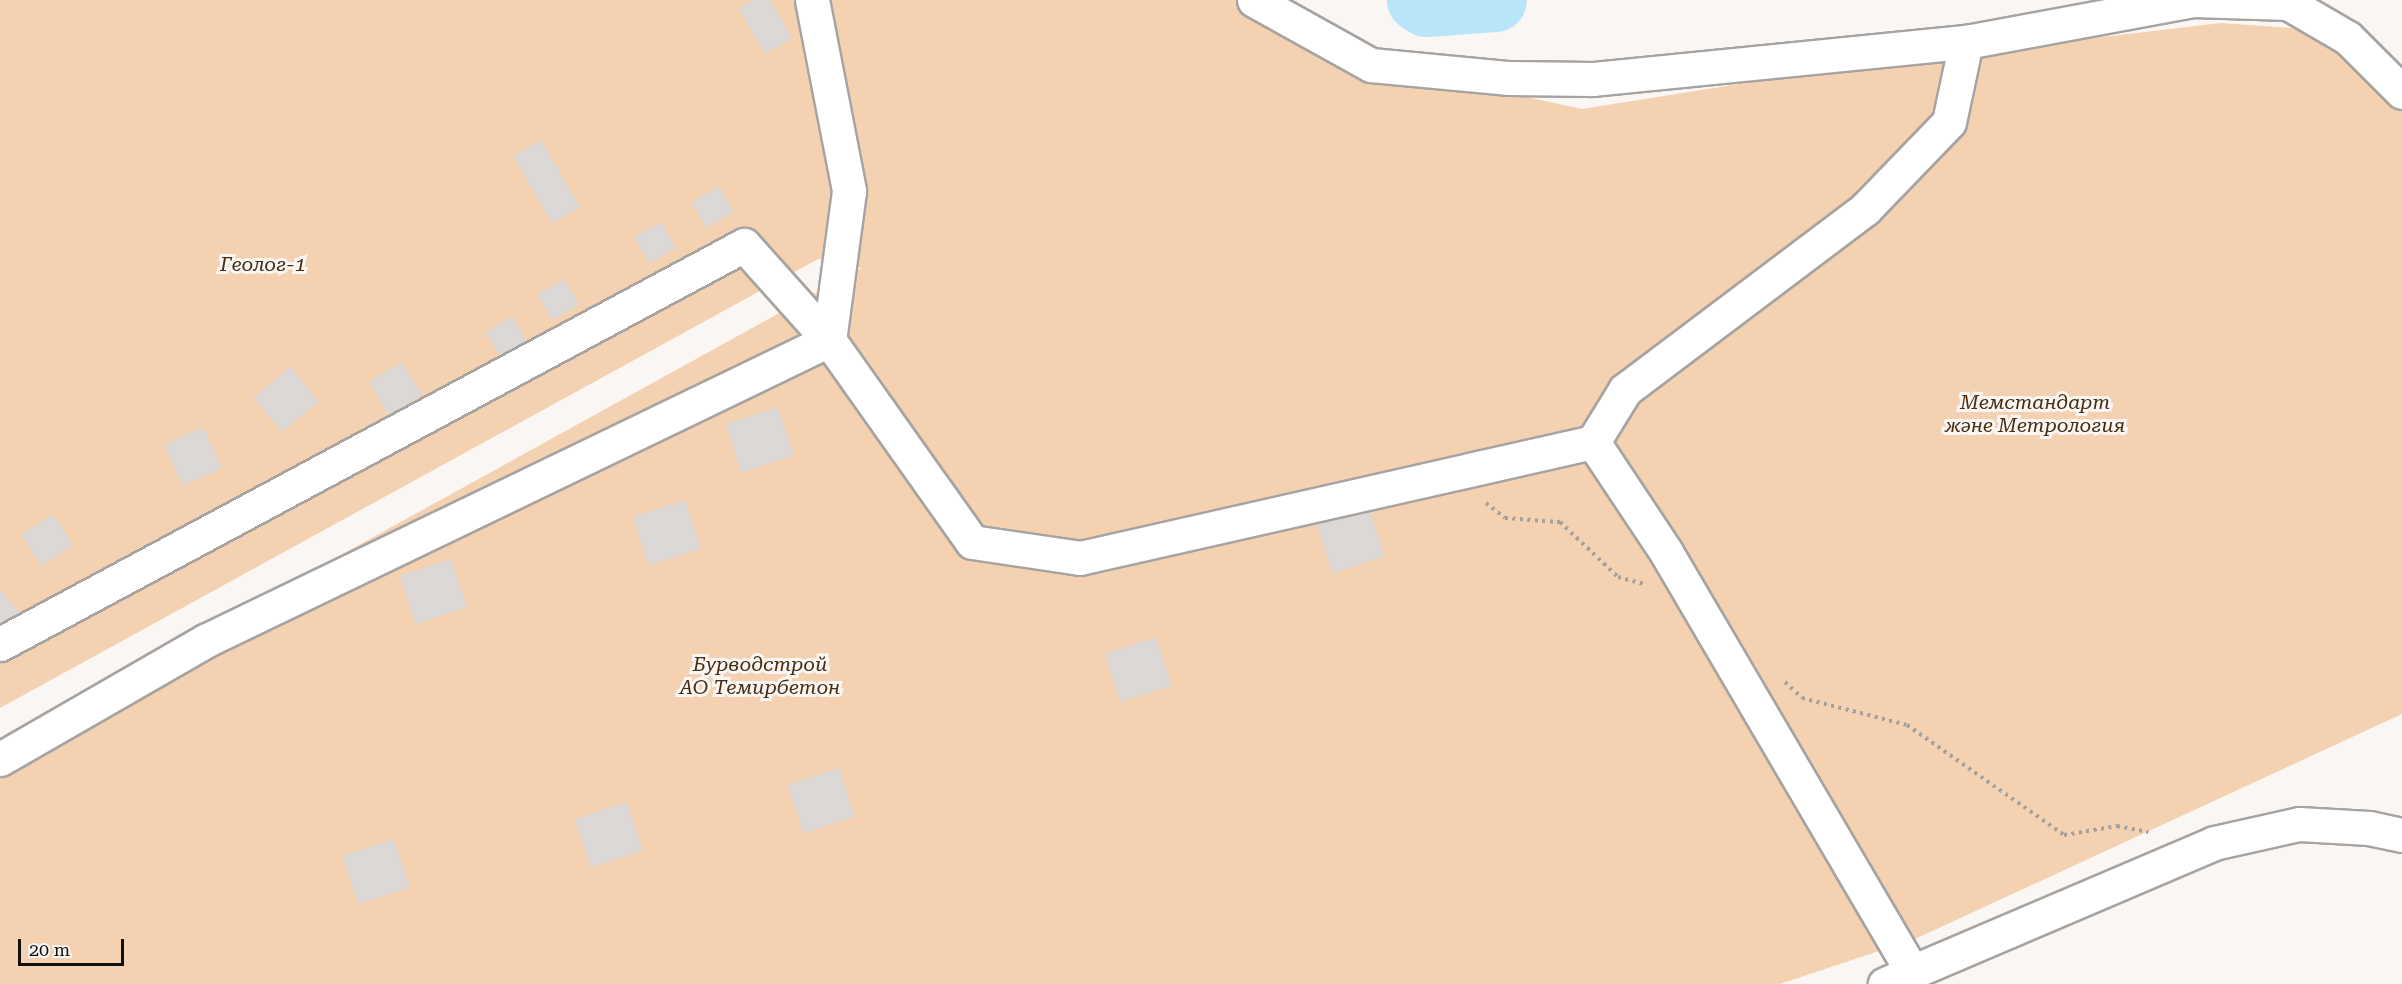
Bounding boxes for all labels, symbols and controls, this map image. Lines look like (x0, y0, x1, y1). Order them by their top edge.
park label: Геолог-1 (220, 252, 306, 276)
park label: Мемстандарт және Метрология (1945, 391, 2125, 438)
park label: Бурводстрой АО Темирбетон (680, 652, 840, 699)
scale bar (21, 927, 128, 965)
text: 20 m (29, 939, 70, 960)

